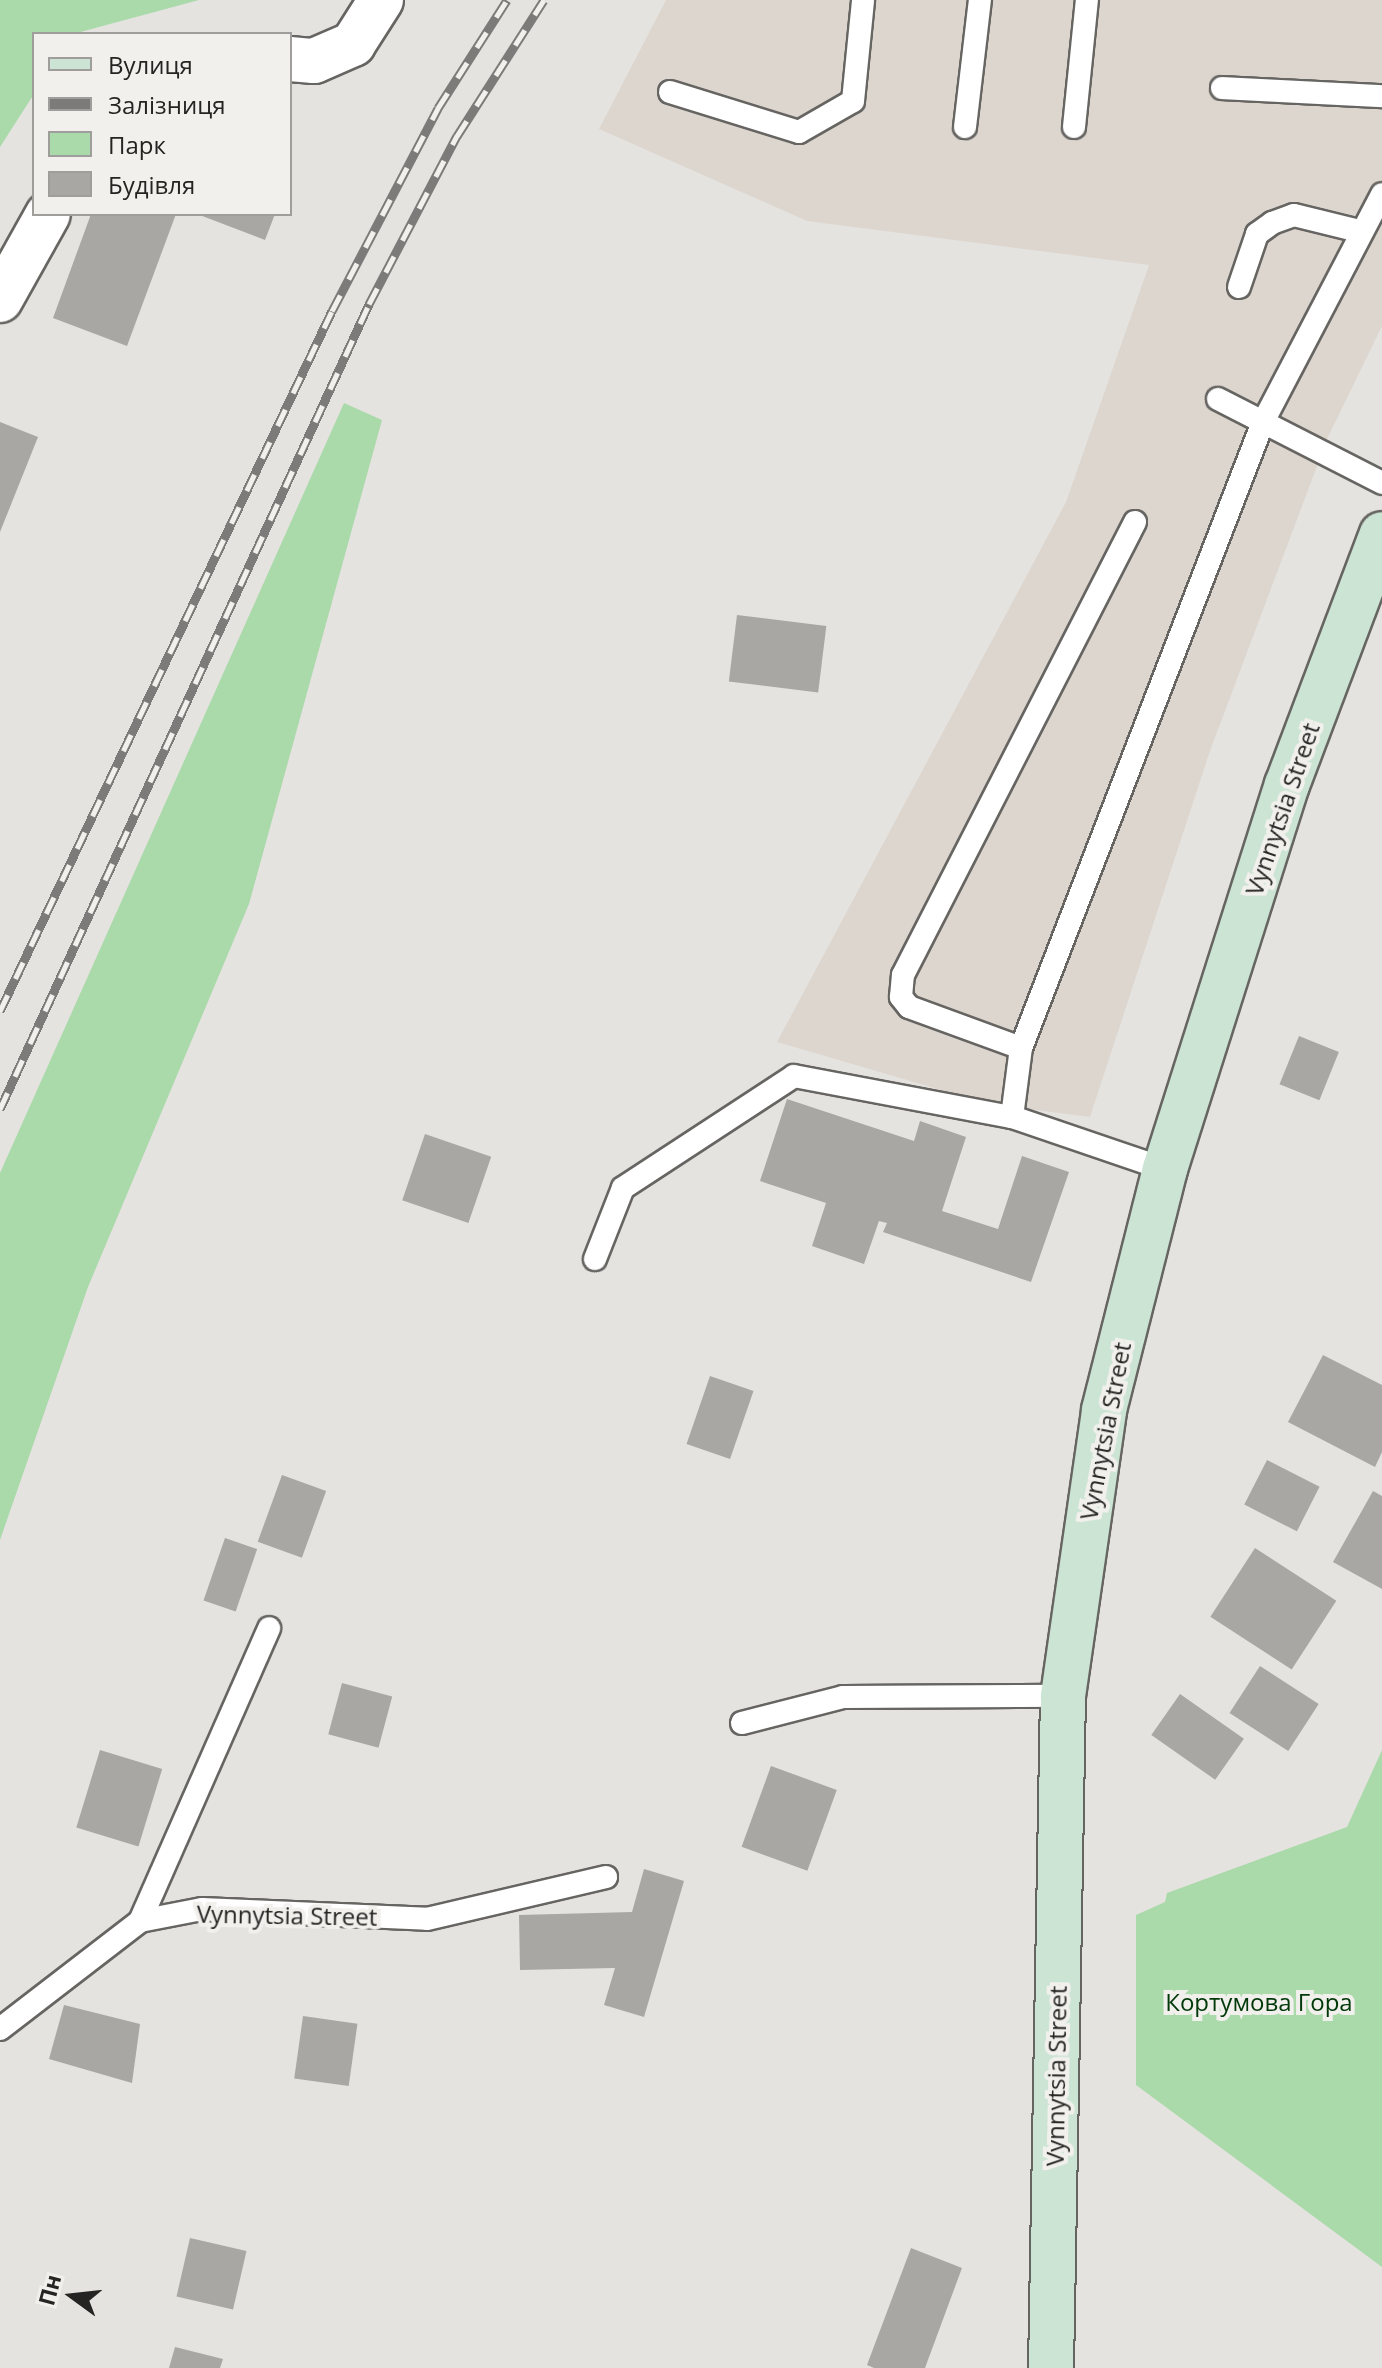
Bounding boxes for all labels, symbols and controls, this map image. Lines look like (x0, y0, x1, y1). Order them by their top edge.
legend (32, 32, 292, 216)
text: Вулиця (108, 48, 193, 81)
text: Залізниця (108, 88, 225, 121)
text: Парк (108, 128, 166, 161)
text: Будівля (108, 168, 195, 201)
street label: Vynnytsia Street (1239, 719, 1325, 899)
street label: Vynnytsia Street (1074, 1340, 1136, 1522)
street label: Vynnytsia Street (197, 1899, 377, 1931)
street label: Vynnytsia Street (1040, 1986, 1072, 2166)
park label: Кортумова Гора (1165, 1988, 1353, 2016)
north arrow (32, 2256, 112, 2336)
text: Пн (30, 2271, 67, 2309)

